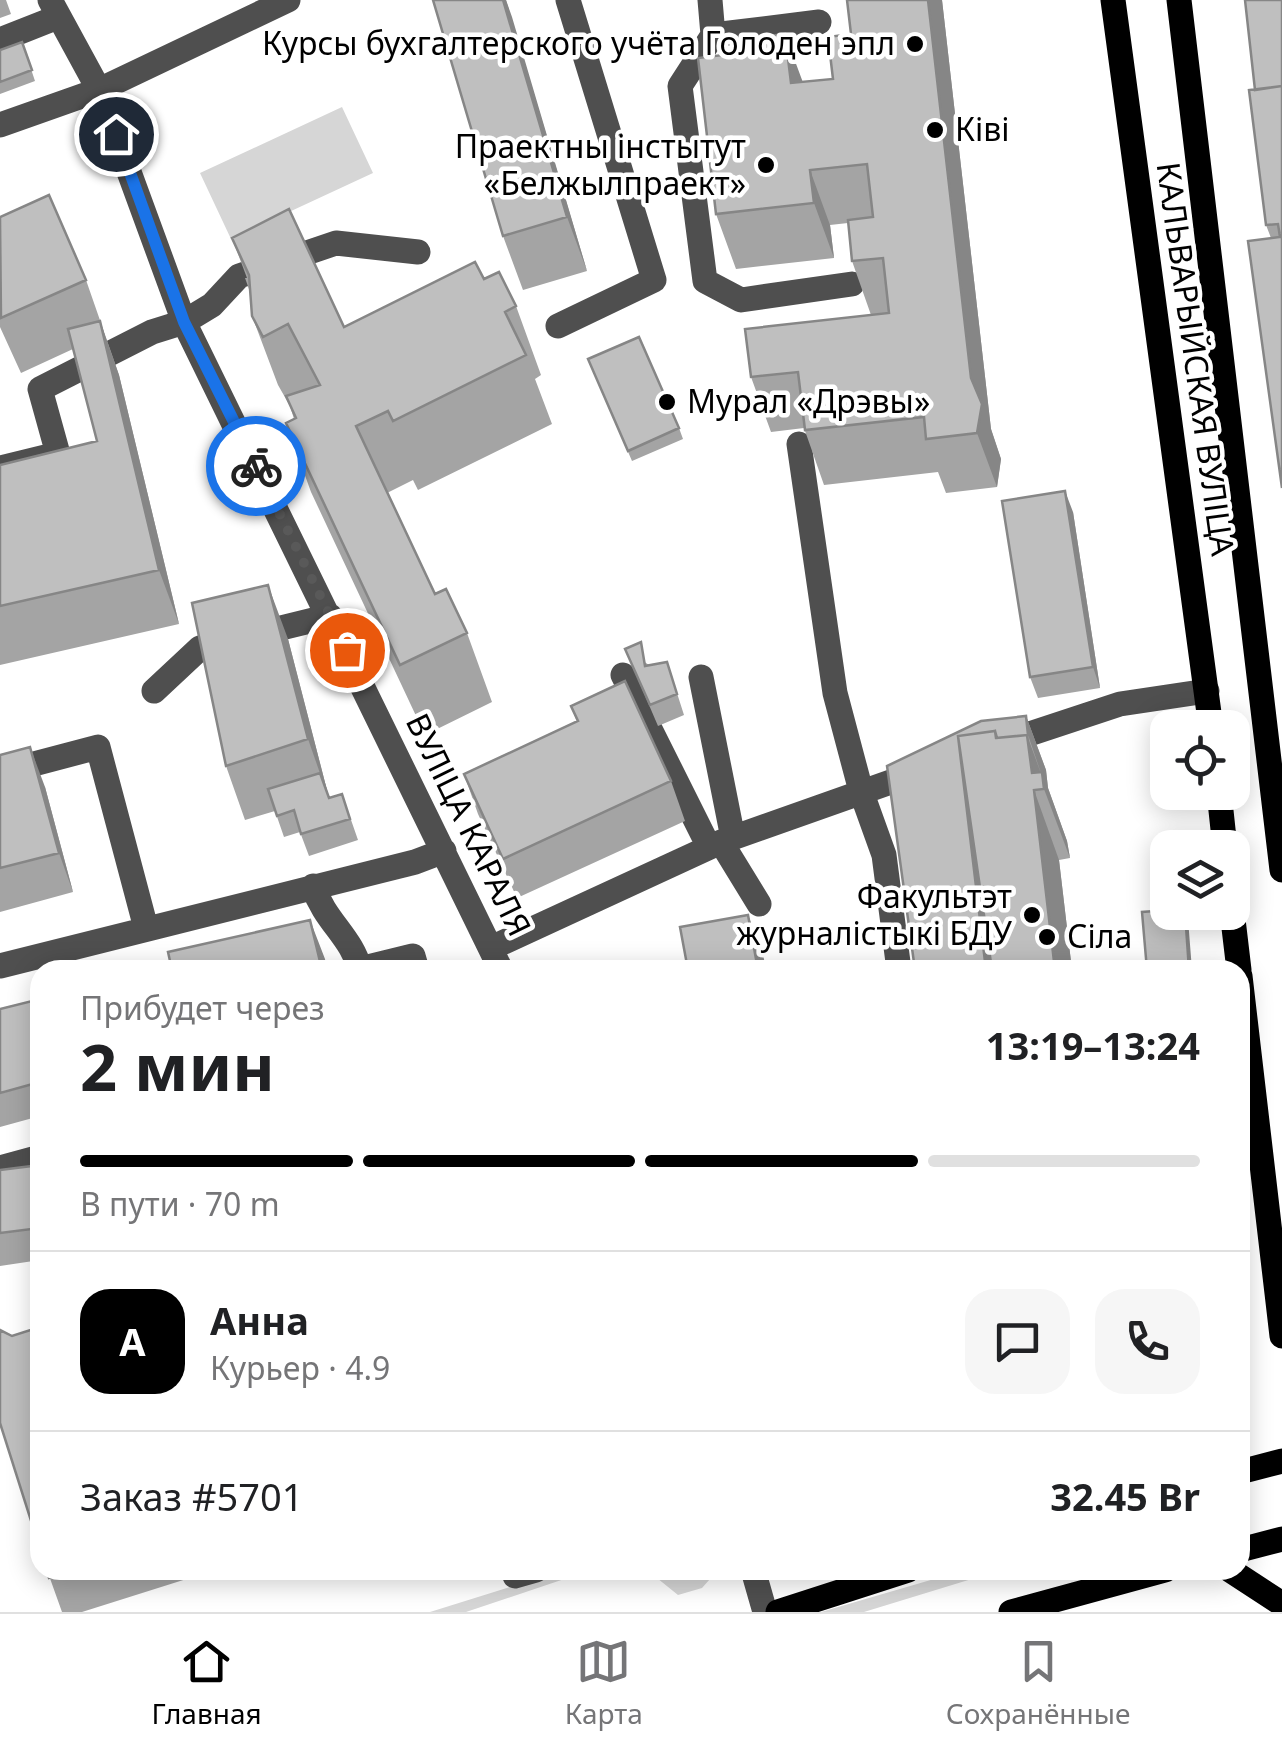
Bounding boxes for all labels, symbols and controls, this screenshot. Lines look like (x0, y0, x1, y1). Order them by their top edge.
place label: Курсы бухгалтерского учёта Голоден эпл (262, 21, 895, 64)
marker: Курсы бухгалтерского учёта Голоден эпл (904, 33, 926, 55)
pin (74, 92, 159, 177)
icon: home (89, 107, 144, 162)
place label: Ківі (955, 107, 1010, 150)
marker: Ківі (924, 119, 946, 141)
place label: Праектны інстытут «Белжылпраект» (455, 124, 746, 204)
marker: Праектны інстытут «Белжылпраект» (755, 154, 777, 176)
street label: КАЛЬВАРЫЙСКАЯ ВУЛІЦА (1148, 159, 1245, 559)
place label: Мурал «Дрэвы» (687, 379, 930, 422)
marker: Мурал «Дрэвы» (656, 391, 678, 413)
courier (206, 416, 306, 516)
icon: bike (229, 439, 284, 494)
pin (305, 608, 390, 693)
icon: bag (320, 623, 375, 678)
street label: ВУЛІЦА КАРАЛЯ (397, 706, 542, 943)
map controls (1150, 710, 1250, 930)
button: locate (1150, 710, 1250, 810)
button: layers (1150, 830, 1250, 930)
place label: Факультэт журналістыкі БДУ (736, 874, 1012, 954)
marker: Факультэт журналістыкі БДУ (1021, 904, 1043, 926)
place label: Сіла (1067, 914, 1132, 957)
marker: Сіла (1036, 926, 1058, 948)
text: Прибудет через (80, 986, 325, 1029)
text: 13:19–13:24 (986, 1019, 1200, 1071)
text: 2 мин (80, 1022, 275, 1110)
text: В пути · 70 m (80, 1182, 280, 1225)
button: chat (965, 1289, 1070, 1394)
button: phone (1095, 1289, 1200, 1394)
text: Анна (210, 1294, 309, 1346)
text: А (119, 1315, 146, 1367)
text: Курьер · 4.9 (210, 1346, 390, 1389)
text: Заказ #5701 (80, 1470, 304, 1522)
text: 32.45 Br (1050, 1470, 1200, 1522)
tab: Главная (152, 1634, 262, 1732)
tab: Карта (565, 1634, 643, 1732)
tab: Сохранённые (946, 1634, 1130, 1732)

